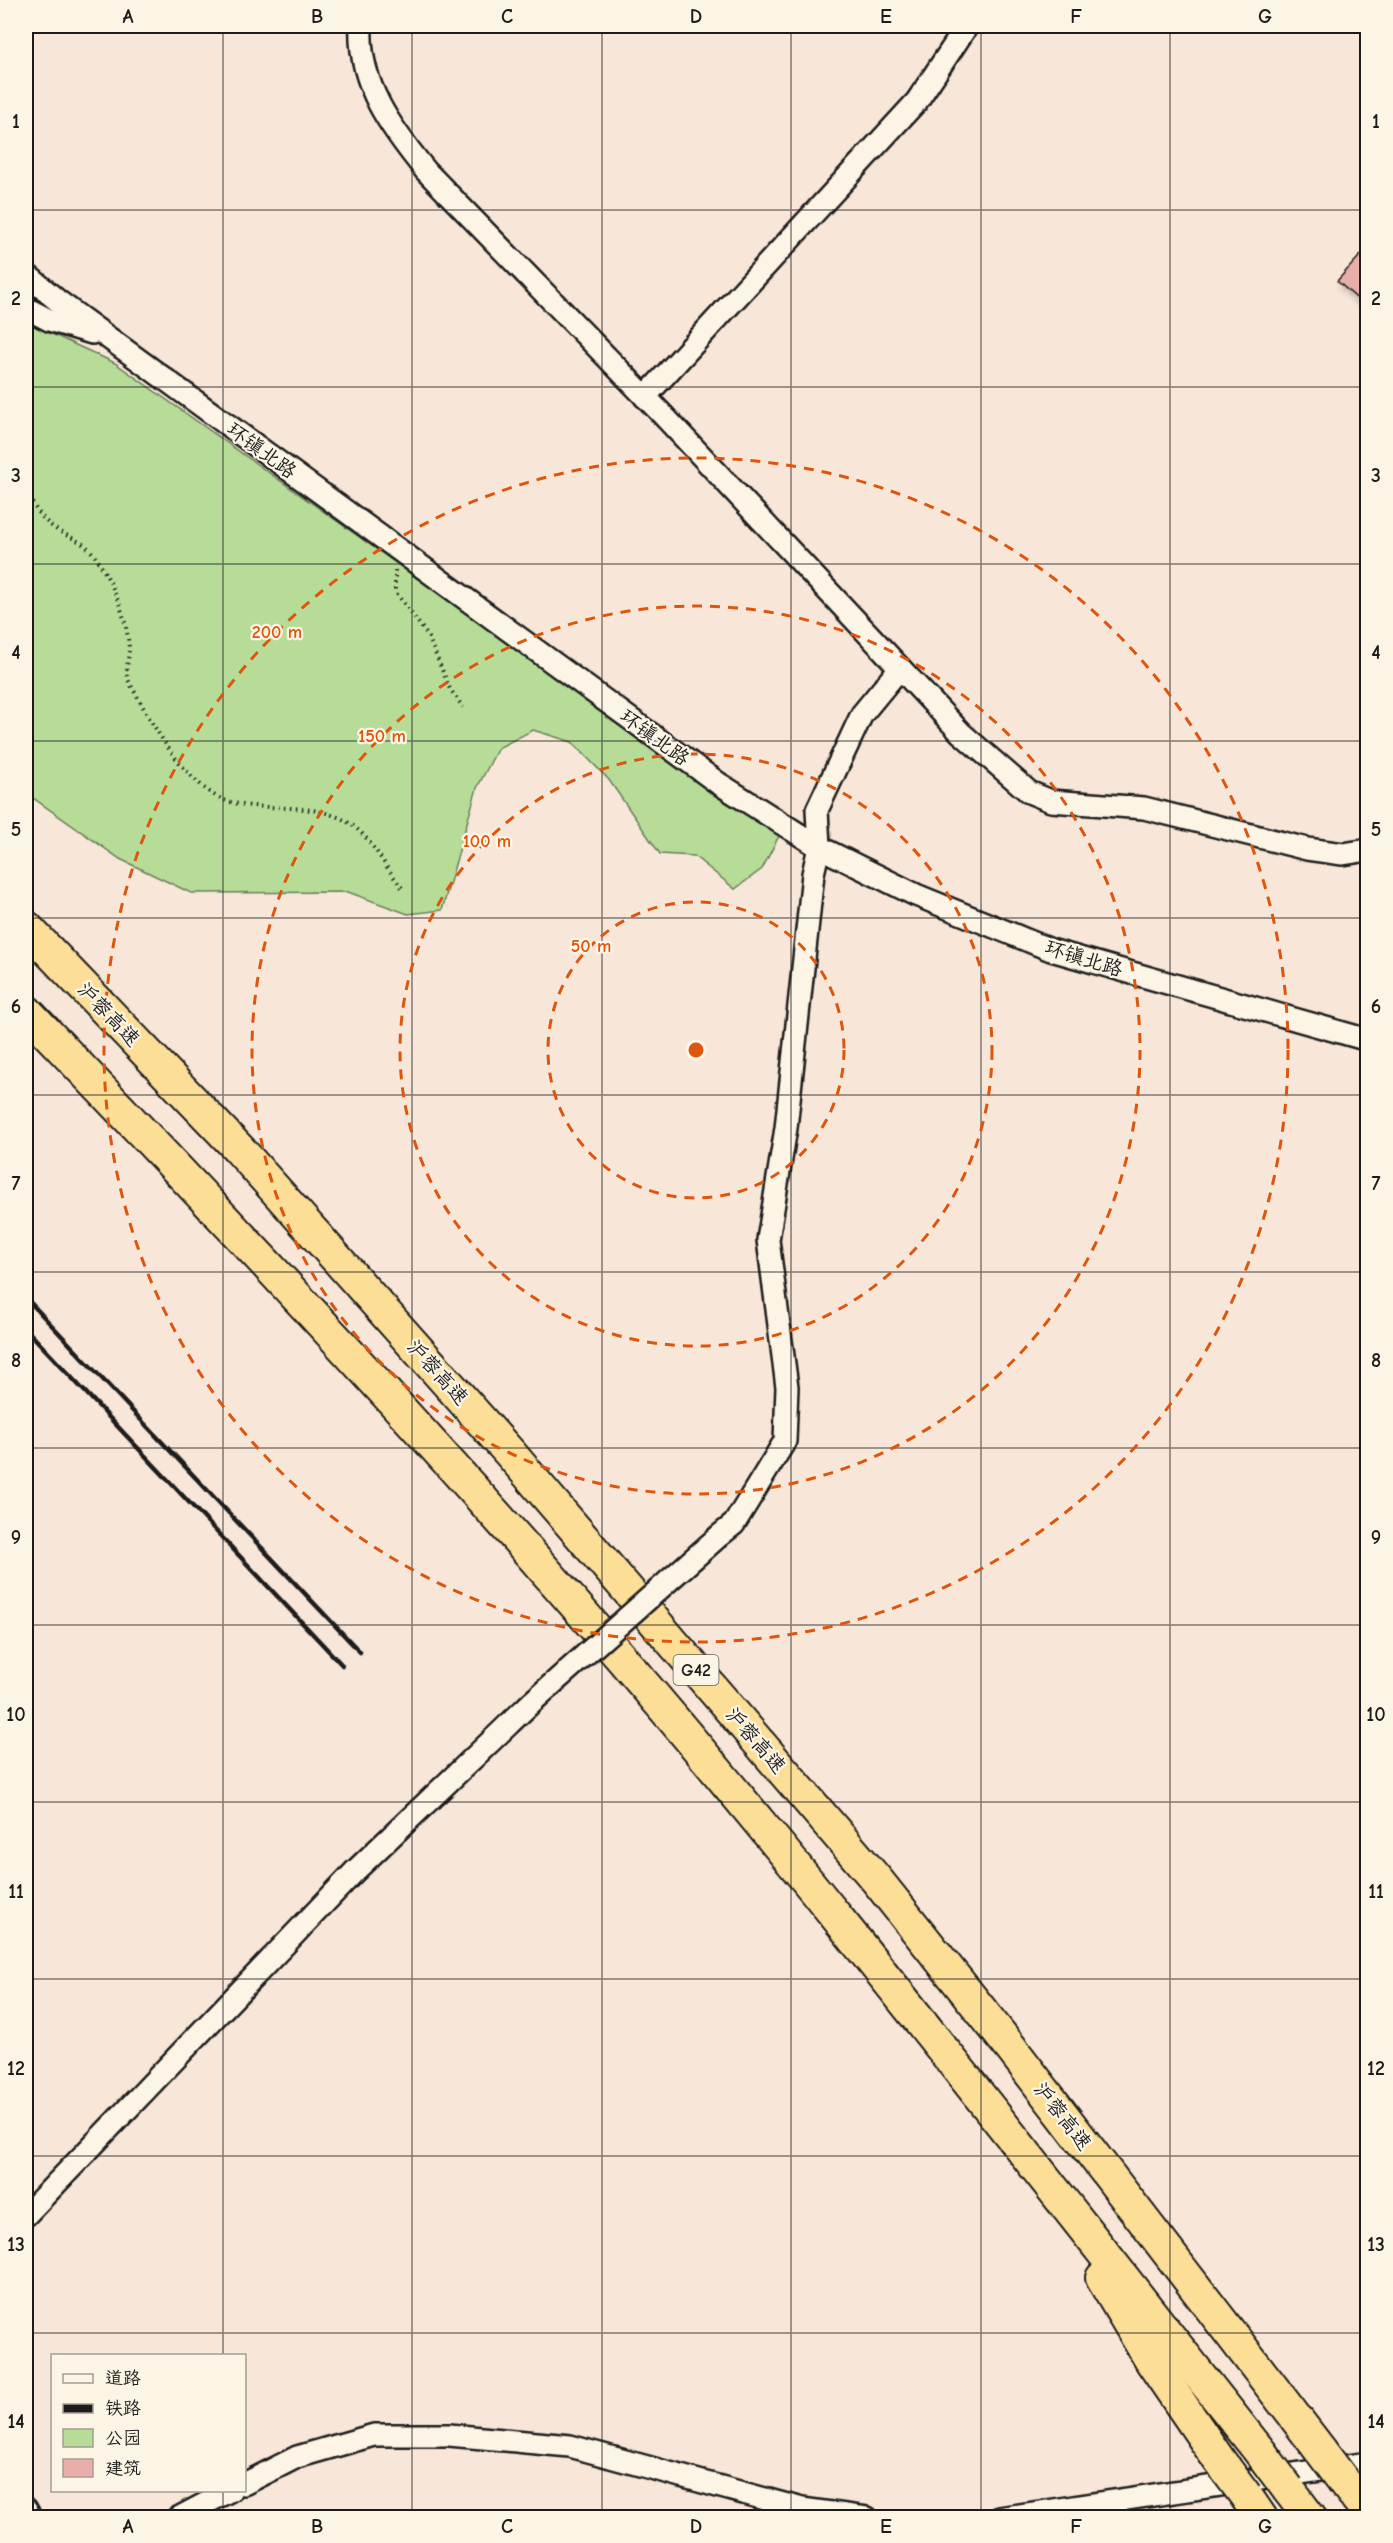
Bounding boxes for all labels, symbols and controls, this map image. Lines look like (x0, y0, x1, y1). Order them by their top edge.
text: A (122, 5, 134, 28)
text: B (311, 5, 323, 28)
text: C (501, 5, 513, 28)
text: D (690, 5, 702, 28)
text: E (880, 5, 892, 28)
text: F (1070, 5, 1082, 28)
text: G (1258, 5, 1272, 28)
text: 1 (12, 110, 20, 133)
text: 1 (1372, 110, 1380, 133)
text: 2 (11, 287, 21, 310)
text: 2 (1371, 287, 1381, 310)
street label: 环镇北路 (223, 418, 302, 484)
text: 3 (11, 464, 21, 487)
text: 3 (1371, 464, 1381, 487)
text: 200 m (252, 622, 302, 643)
text: 4 (11, 641, 21, 664)
text: 4 (1371, 641, 1381, 664)
street label: 环镇北路 (616, 705, 695, 771)
text: 150 m (358, 726, 406, 747)
text: 5 (11, 818, 21, 841)
text: 5 (1371, 818, 1381, 841)
text: 100 m (463, 831, 511, 852)
text: 50 m (571, 936, 611, 957)
street label: 环镇北路 (1042, 936, 1126, 981)
street label: 沪蓉高速 (73, 978, 145, 1051)
text: 6 (11, 995, 21, 1018)
text: 6 (1371, 995, 1381, 1018)
centre of rings (686, 1040, 706, 1060)
text: 7 (12, 1172, 21, 1195)
text: 7 (1372, 1172, 1381, 1195)
street label: 沪蓉高速 (402, 1335, 473, 1410)
text: 8 (11, 1349, 21, 1372)
text: 8 (1371, 1349, 1381, 1372)
text: 9 (11, 1526, 21, 1549)
text: 9 (1371, 1526, 1381, 1549)
road number: G42 (674, 1655, 718, 1685)
text: 10 (6, 1703, 26, 1726)
street label: 沪蓉高速 (721, 1703, 791, 1778)
text: 10 (1366, 1703, 1386, 1726)
text: 11 (8, 1880, 24, 1903)
text: 11 (1368, 1880, 1384, 1903)
text: 12 (7, 2057, 25, 2080)
text: 12 (1367, 2057, 1385, 2080)
street label: 沪蓉高速 (1029, 2078, 1096, 2155)
text: 13 (7, 2233, 25, 2256)
text: 13 (1367, 2233, 1385, 2256)
legend (51, 2354, 246, 2492)
text: 道路 (105, 2368, 141, 2389)
text: 铁路 (105, 2398, 141, 2419)
text: 14 (7, 2410, 25, 2433)
text: 14 (1367, 2410, 1385, 2433)
text: 公园 (105, 2428, 141, 2449)
text: 建筑 (105, 2458, 141, 2479)
text: A (122, 2515, 134, 2538)
text: B (311, 2515, 323, 2538)
text: C (501, 2515, 513, 2538)
text: D (690, 2515, 702, 2538)
text: E (880, 2515, 892, 2538)
text: F (1070, 2515, 1082, 2538)
text: G (1258, 2515, 1272, 2538)

